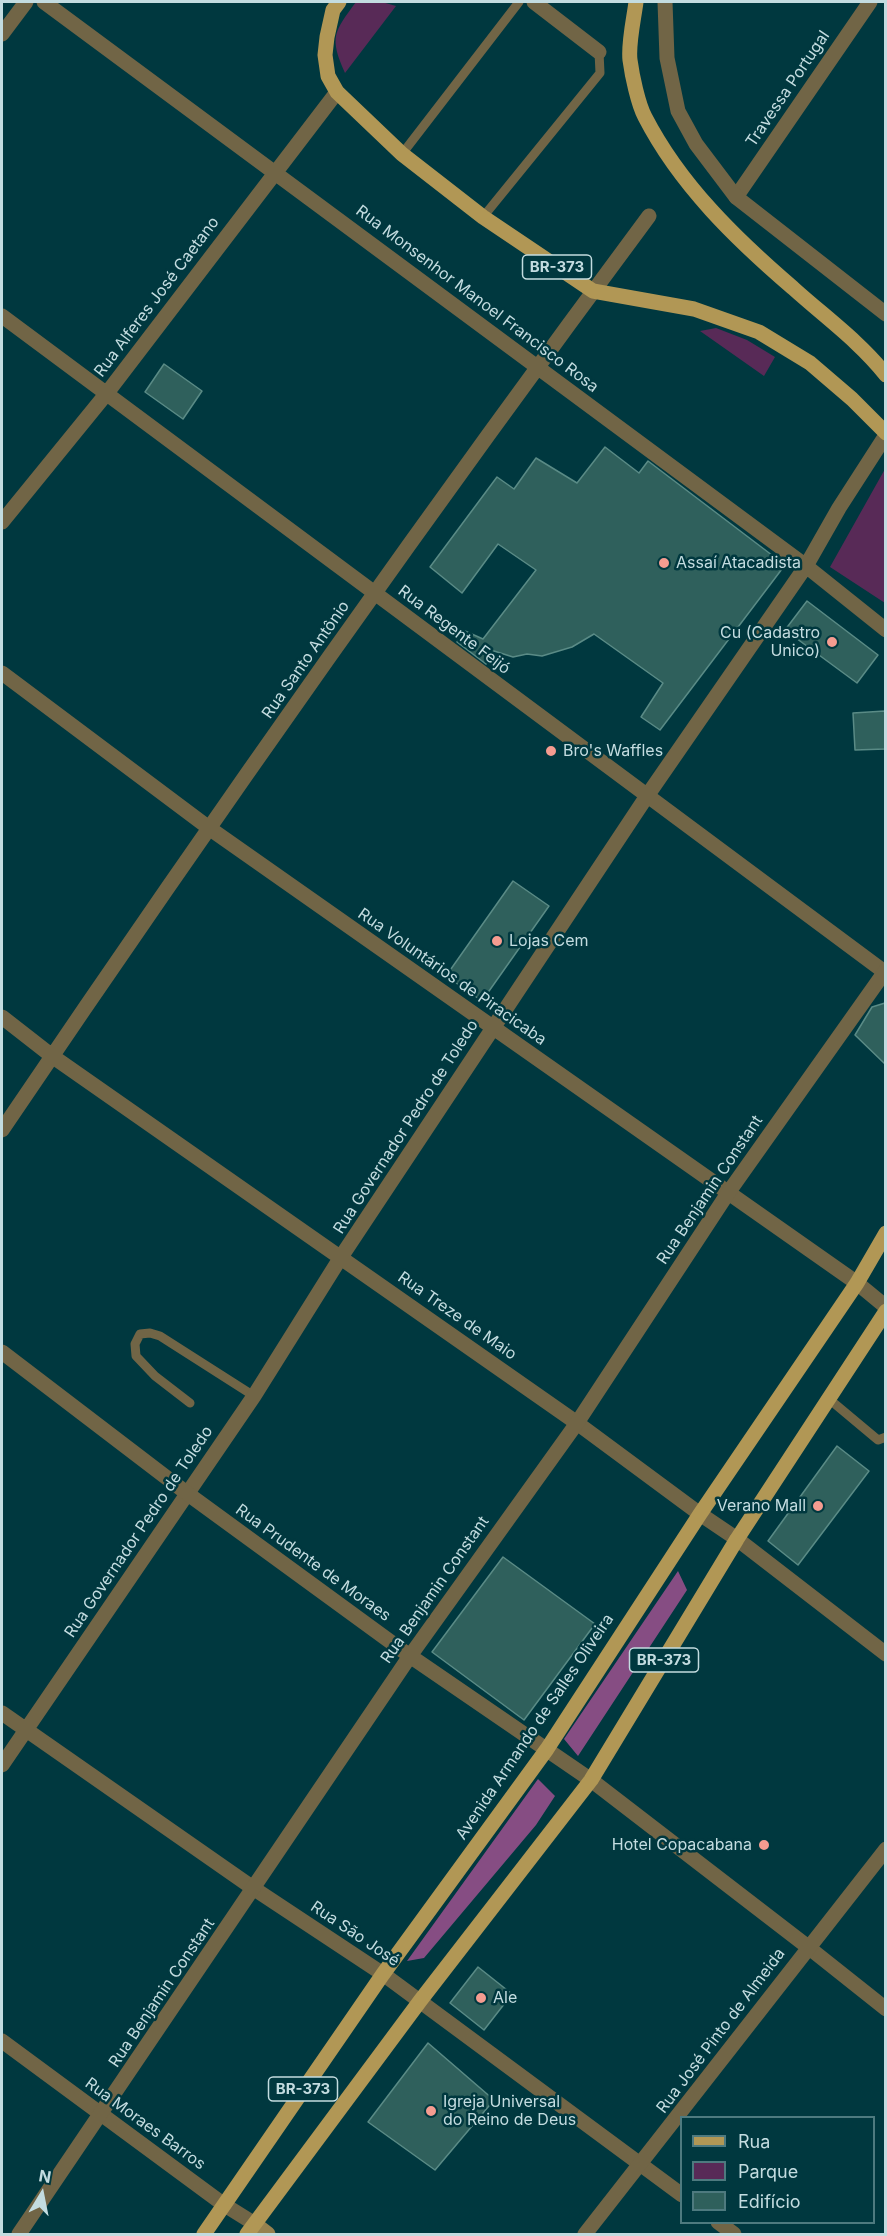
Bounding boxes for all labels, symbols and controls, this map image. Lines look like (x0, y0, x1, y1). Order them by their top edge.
street label: Travessa Portugal (742, 27, 834, 151)
street label: Rua Monsenhor Manoel Francisco Rosa (352, 201, 602, 397)
street label: Rua Alferes José Caetano (91, 213, 223, 381)
road number: BR-373 (522, 255, 592, 279)
place label: Assaí Atacadista (676, 553, 801, 573)
marker: Assaí Atacadista (657, 556, 671, 570)
street label: Rua Regente Feijó (394, 582, 514, 678)
street label: Rua Santo Antônio (258, 597, 354, 723)
place label: Cu (Cadastro Unico) (720, 623, 820, 661)
marker: Cu (Cadastro Unico) (825, 635, 839, 649)
place label: Bro's Waffles (563, 741, 663, 761)
marker: Bro's Waffles (544, 744, 558, 758)
street label: Rua Voluntários de Piracicaba (354, 904, 550, 1050)
place label: Lojas Cem (509, 931, 588, 951)
marker: Lojas Cem (490, 934, 504, 948)
street label: Rua Governador Pedro de Toledo (330, 1016, 482, 1238)
street label: Rua Benjamin Constant (653, 1112, 767, 1268)
street label: Rua Treze de Maio (394, 1268, 520, 1364)
street label: Rua Governador Pedro de Toledo (61, 1423, 217, 1641)
place label: Verano Mall (717, 1496, 806, 1516)
marker: Verano Mall (811, 1499, 825, 1513)
street label: Rua Prudente de Moraes (232, 1500, 394, 1626)
street label: Rua Benjamin Constant (377, 1513, 493, 1667)
street label: Avenida Armando de Salles Oliveira (452, 1611, 618, 1843)
road number: BR-373 (630, 1648, 698, 1672)
place label: Hotel Copacabana (612, 1835, 752, 1855)
marker: Hotel Copacabana (757, 1838, 771, 1852)
street label: Rua São José (307, 1897, 403, 1971)
street label: Rua Benjamin Constant (105, 1915, 219, 2071)
street label: Rua José Pinto de Almeida (653, 1945, 789, 2117)
place label: Ale (493, 1988, 517, 2008)
marker: Ale (474, 1991, 488, 2005)
street label: Rua Moraes Barros (81, 2074, 209, 2174)
road number: BR-373 (268, 2077, 338, 2101)
place label: Igreja Universal do Reino de Deus (443, 2092, 576, 2130)
marker: Igreja Universal do Reino de Deus (424, 2104, 438, 2118)
legend (680, 2116, 875, 2224)
text: Rua (738, 2131, 770, 2152)
text: Parque (738, 2161, 798, 2182)
north arrow (12, 2164, 72, 2224)
text: N (37, 2165, 53, 2187)
text: Edifício (738, 2191, 801, 2212)

